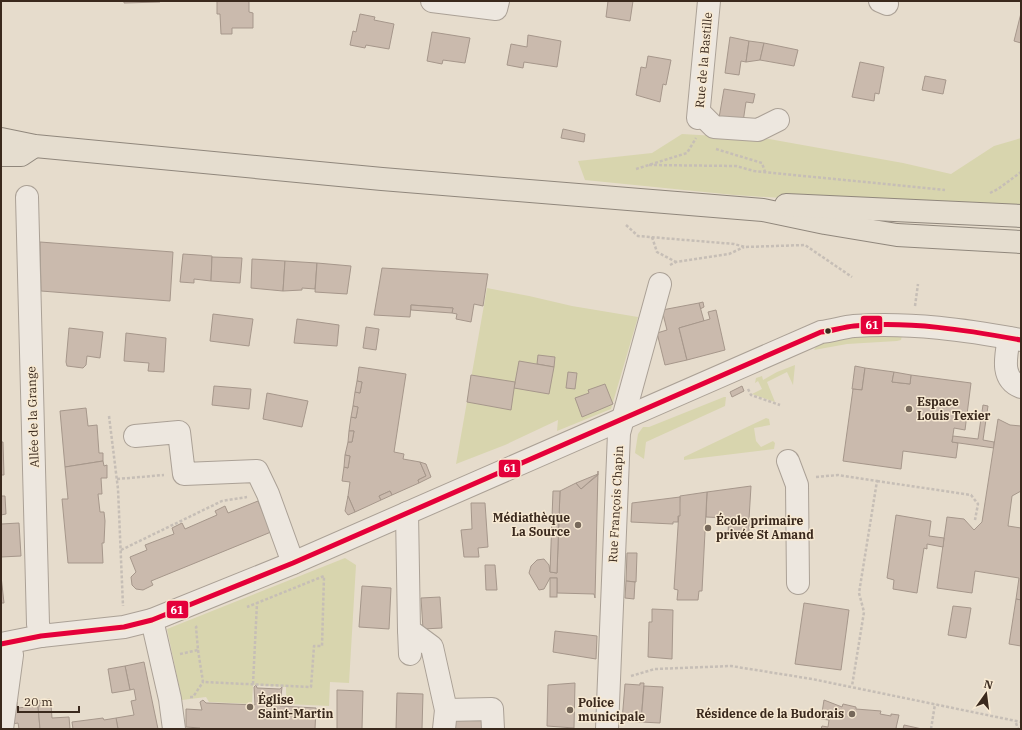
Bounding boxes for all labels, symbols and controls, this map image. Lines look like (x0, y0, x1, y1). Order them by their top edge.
street label: Rue de la Bastille (692, 11, 715, 108)
line badge: 61 (860, 315, 883, 335)
text: 61 (865, 318, 879, 332)
unlabelled marker (823, 326, 833, 336)
street label: Allée de la Grange (23, 366, 42, 468)
place label: Espace Louis Texier (917, 394, 991, 423)
marker: Espace Louis Texier (904, 404, 914, 414)
street label: Rue François Chapin (605, 445, 626, 563)
line badge: 61 (498, 459, 521, 478)
text: 61 (503, 461, 517, 475)
place label: Médiathèque La Source (493, 510, 570, 539)
place label: École primaire privée St Amand (716, 512, 814, 542)
marker: Médiathèque La Source (573, 520, 583, 530)
marker: École primaire privée St Amand (703, 523, 713, 533)
line badge: 61 (166, 600, 189, 619)
text: 61 (170, 603, 184, 617)
north arrow (966, 674, 1006, 714)
text: N (983, 676, 995, 692)
scale bar (18, 688, 79, 714)
place label: Église Saint-Martin (258, 691, 333, 721)
text: 20 m (24, 694, 53, 709)
place label: Police municipale (578, 695, 645, 724)
marker: Église Saint-Martin (245, 702, 255, 712)
marker: Police municipale (565, 705, 575, 715)
place label: Résidence de la Budorais (696, 706, 844, 721)
marker: Résidence de la Budorais (847, 709, 857, 719)

